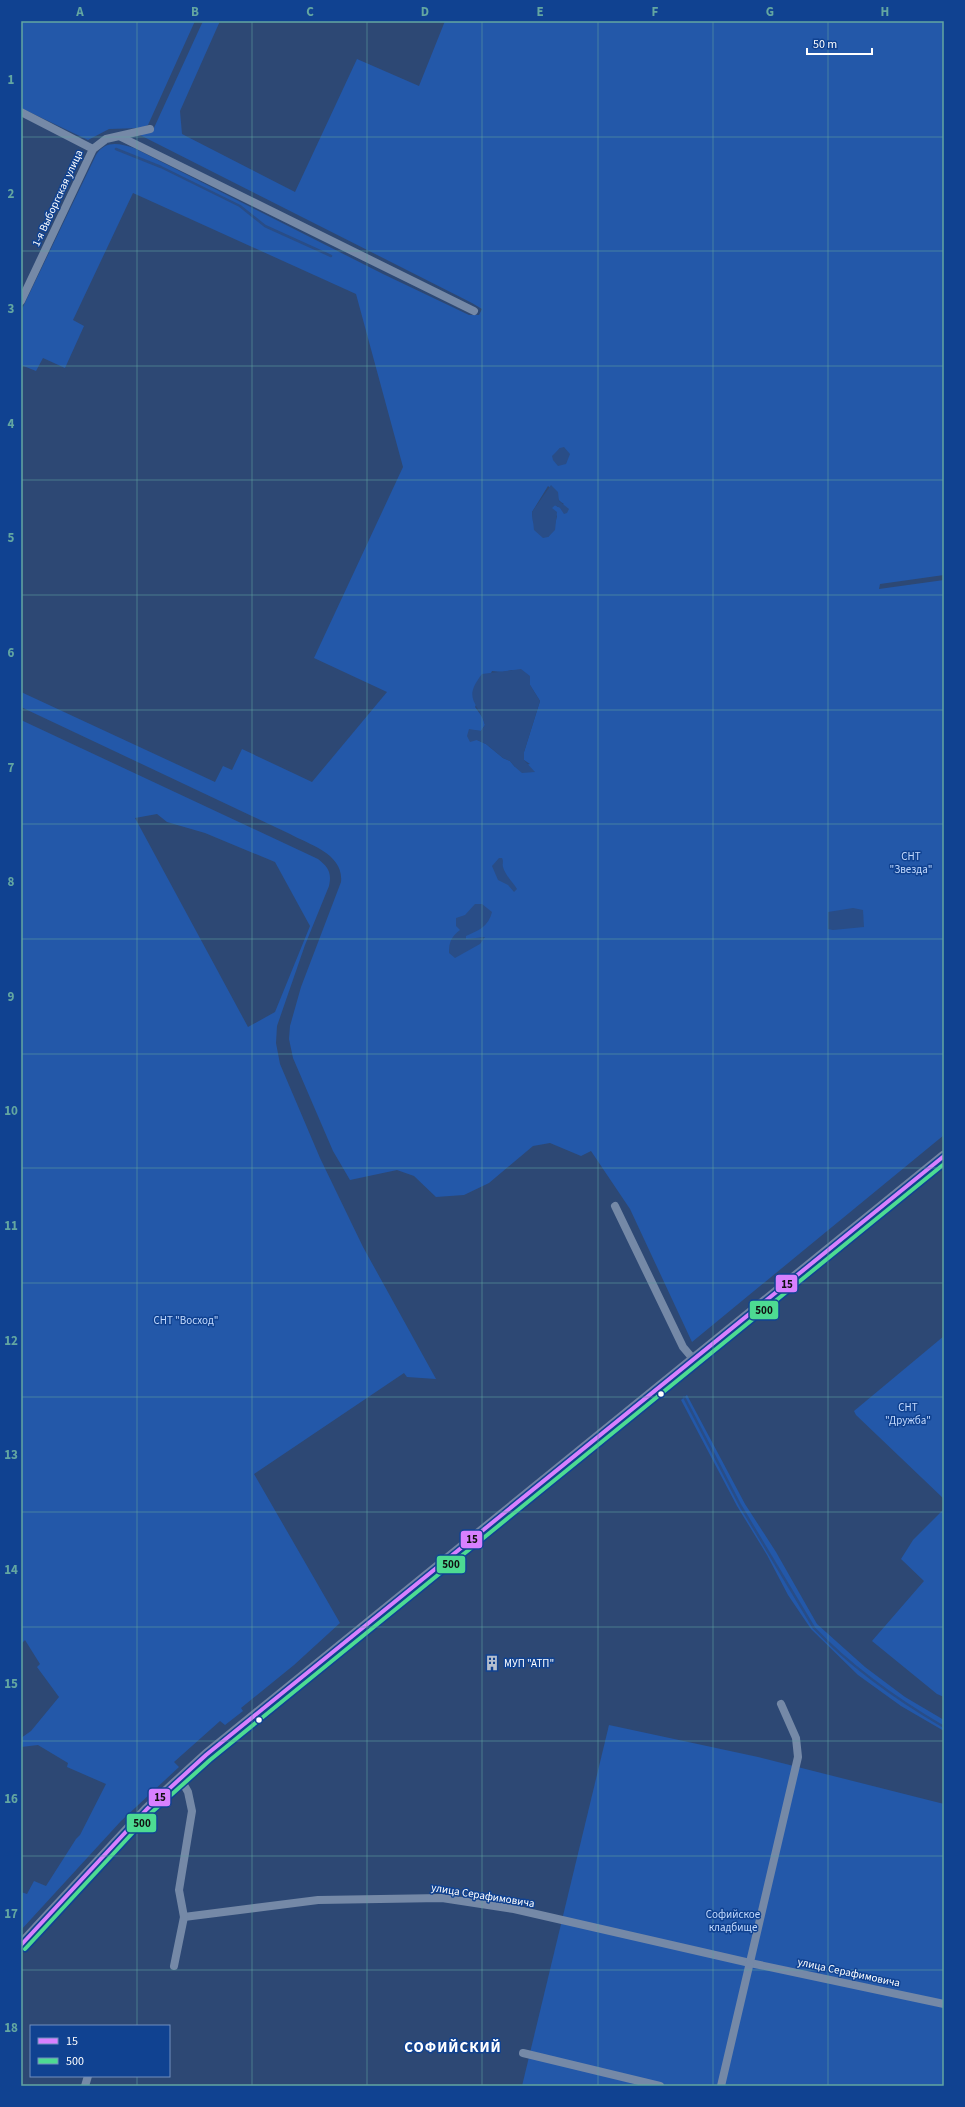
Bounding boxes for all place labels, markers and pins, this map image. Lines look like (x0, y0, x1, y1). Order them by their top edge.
unlabelled marker (656, 1389, 666, 1399)
building icon: МУП "АТП" (483, 1654, 501, 1672)
place label: МУП "АТП" (504, 1656, 554, 1671)
unlabelled marker (254, 1715, 264, 1725)

